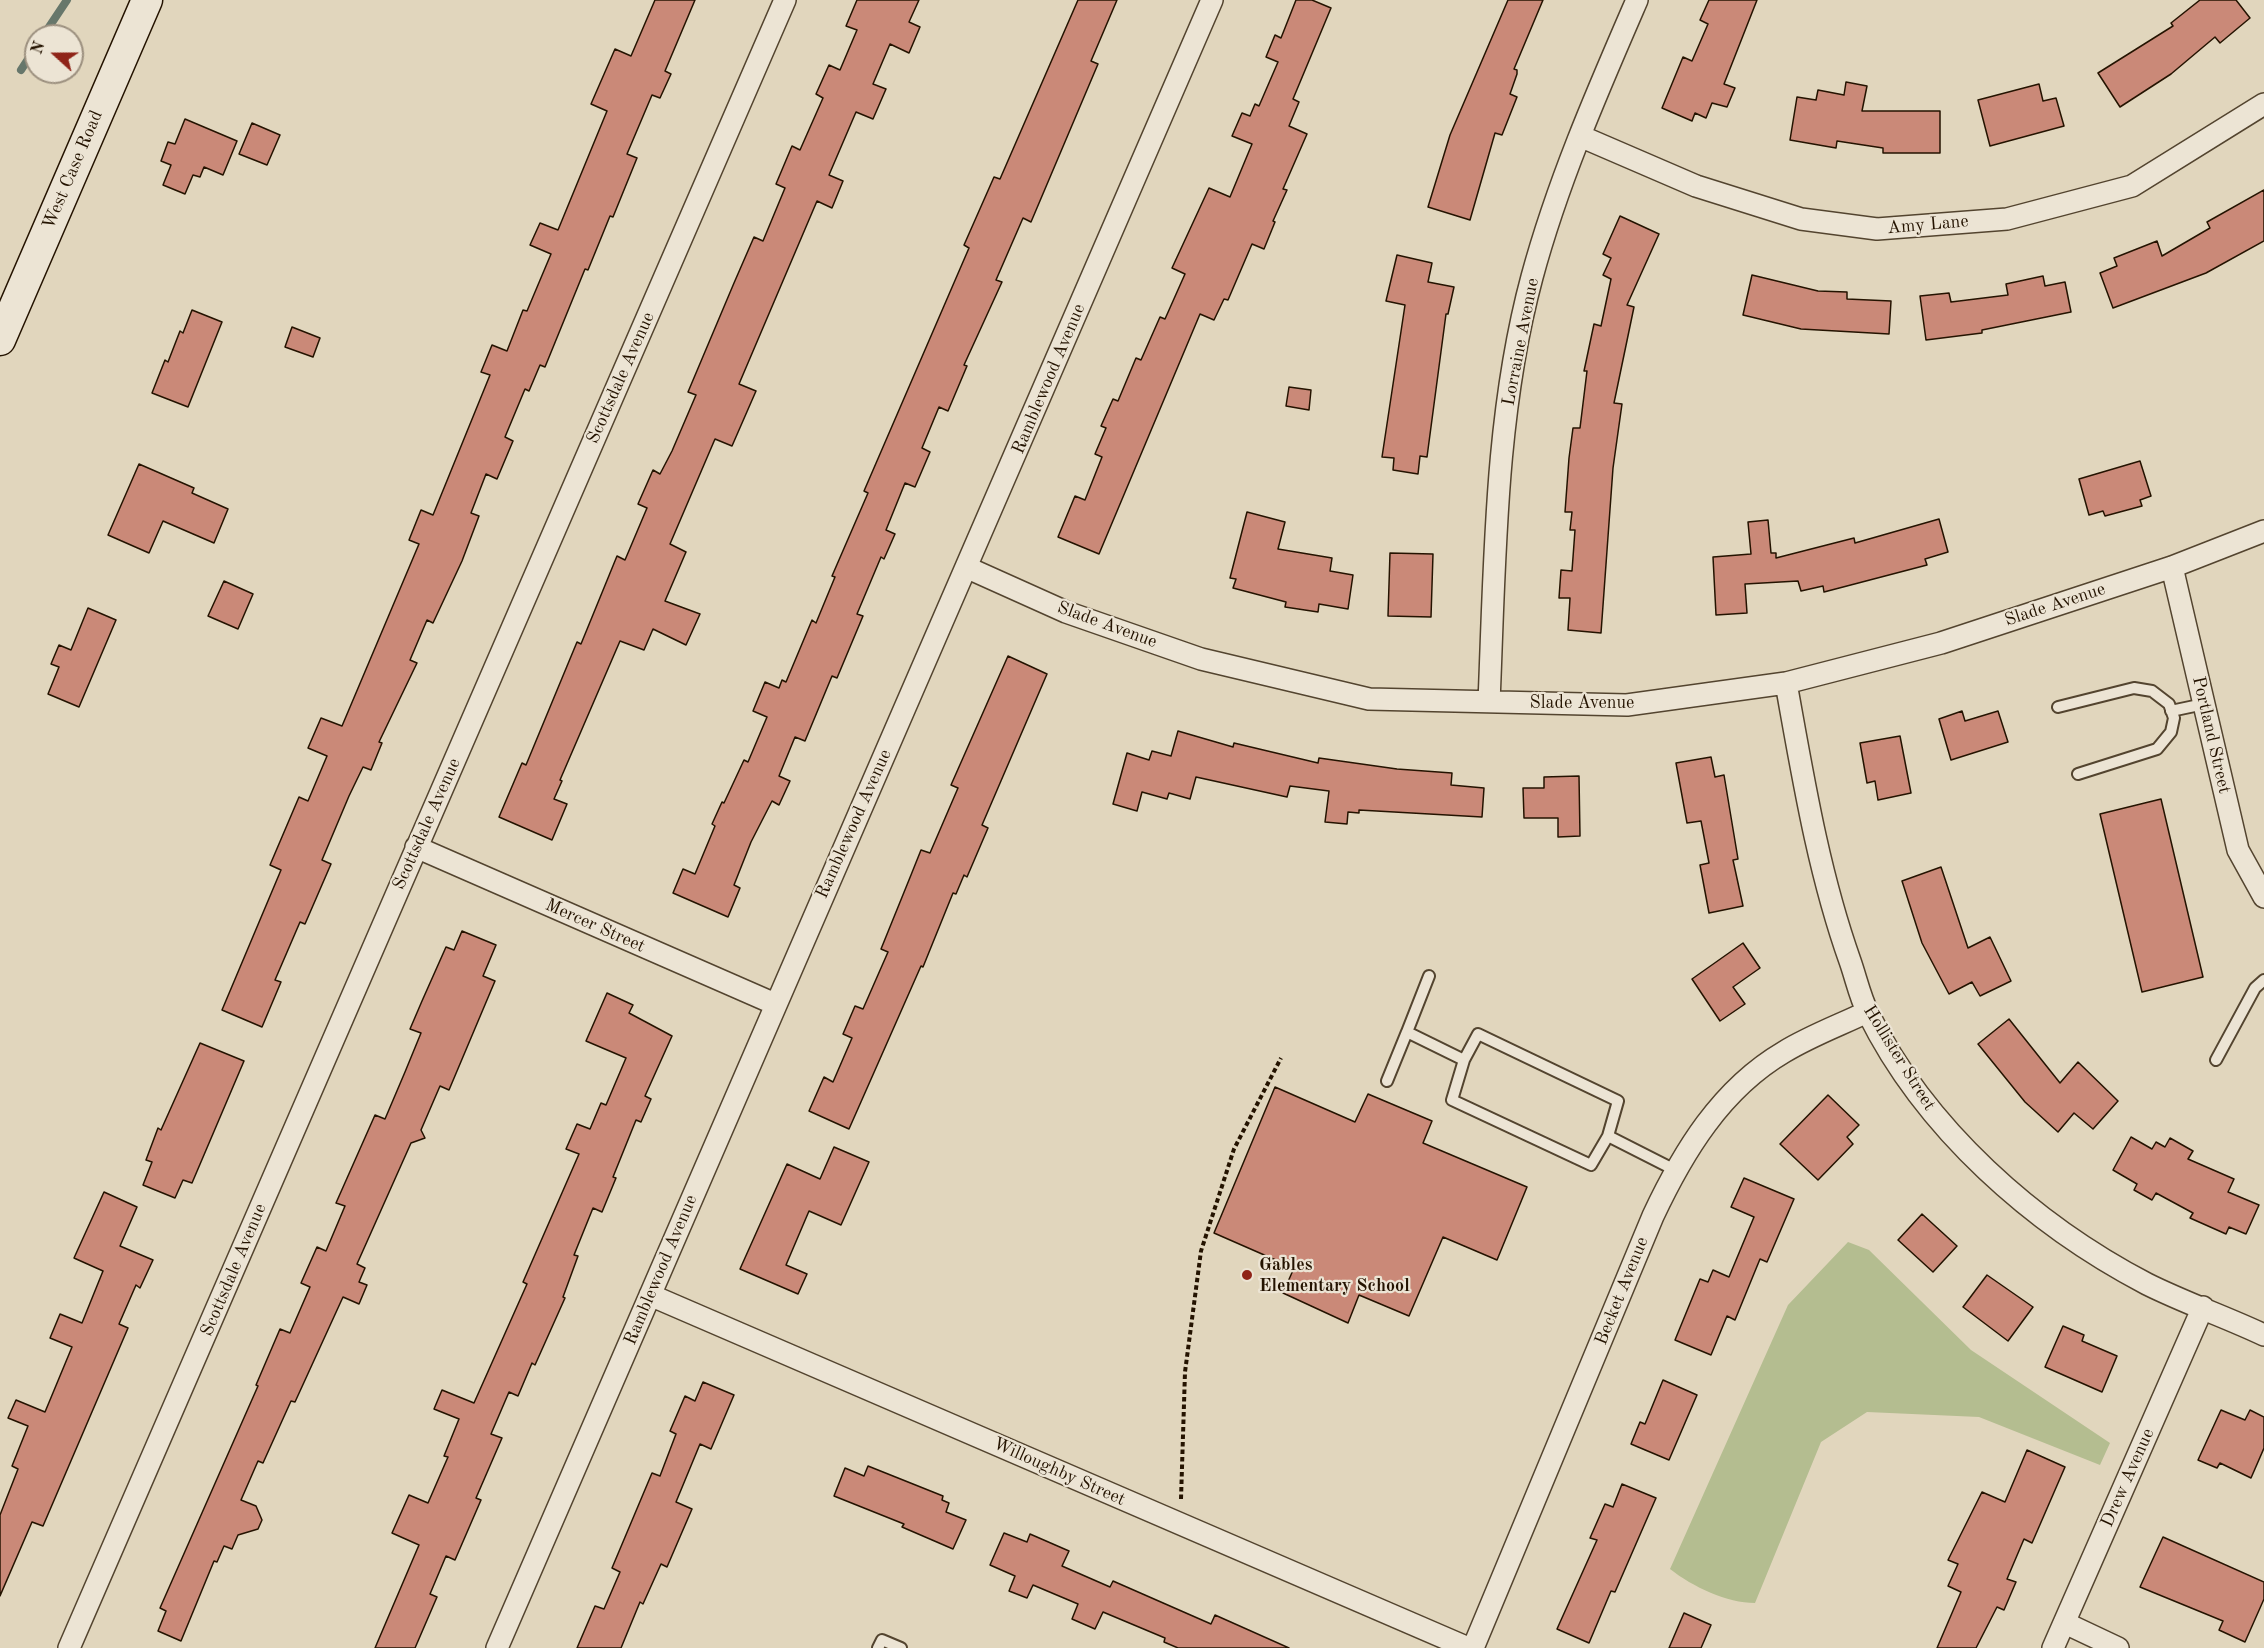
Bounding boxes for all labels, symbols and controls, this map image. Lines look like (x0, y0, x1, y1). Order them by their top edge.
north arrow (24, 24, 84, 84)
text: N (29, 40, 49, 57)
street label: West Case Road (38, 107, 108, 233)
street label: Amy Lane (1886, 211, 1970, 239)
street label: Lorraine Avenue (1498, 276, 1544, 408)
street label: Ramblewood Avenue (1008, 301, 1090, 457)
street label: Scottsdale Avenue (582, 309, 660, 447)
street label: Slade Avenue (2002, 579, 2108, 631)
street label: Slade Avenue (1054, 597, 1160, 653)
street label: Portland Street (2187, 674, 2235, 796)
street label: Slade Avenue (1530, 692, 1634, 714)
street label: Ramblewood Avenue (811, 746, 897, 902)
street label: Scottsdale Avenue (388, 755, 466, 893)
street label: Mercer Street (542, 894, 648, 958)
street label: Hollister Street (1858, 1001, 1940, 1115)
street label: Ramblewood Avenue (620, 1192, 702, 1348)
street label: Scottsdale Avenue (196, 1200, 272, 1340)
street label: Becket Avenue (1591, 1234, 1653, 1348)
place label: Gables Elementary School (1259, 1254, 1410, 1296)
marker: Gables Elementary School (1240, 1268, 1254, 1282)
street label: Drew Avenue (2097, 1425, 2159, 1531)
street label: Willoughby Street (989, 1433, 1129, 1511)

